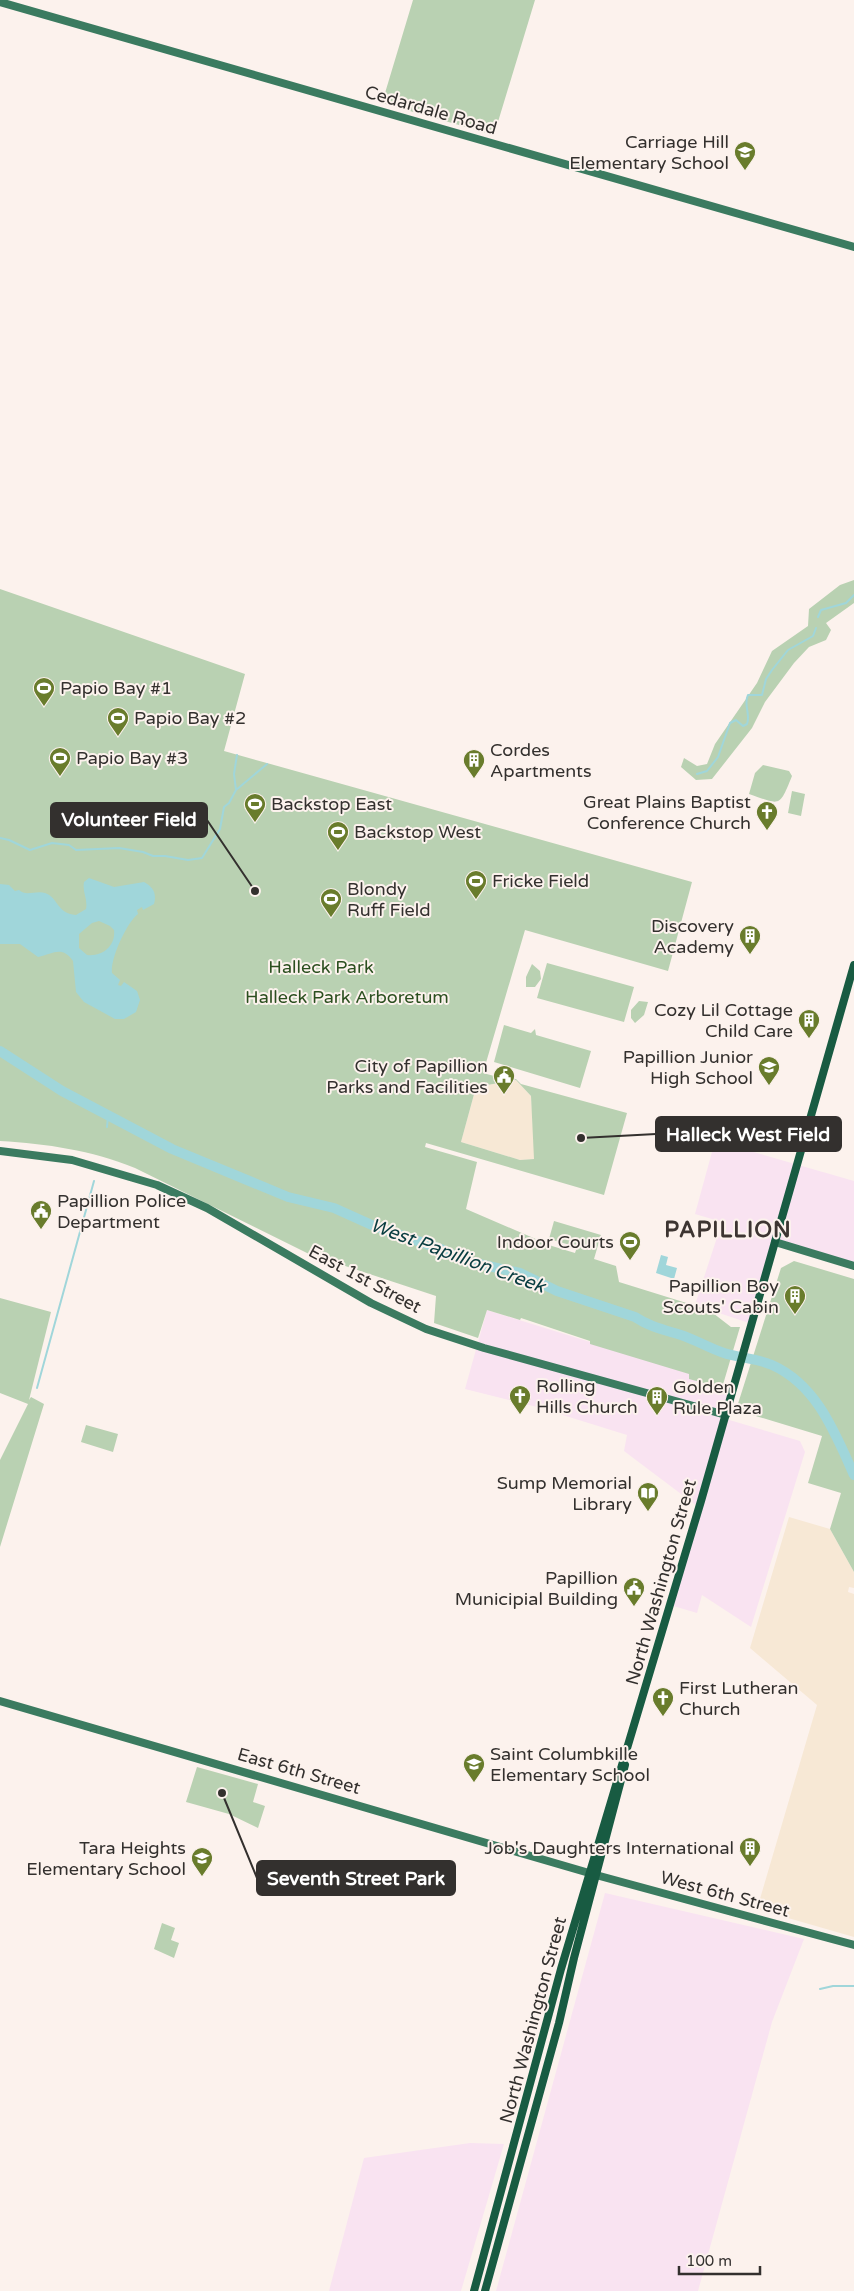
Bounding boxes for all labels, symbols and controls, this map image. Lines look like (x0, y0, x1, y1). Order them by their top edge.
street label: Cedardale Road (362, 81, 500, 139)
place label: Carriage Hill Elementary School (569, 131, 729, 174)
school or university icon: Carriage Hill Elementary School (733, 140, 757, 171)
sports icon: Papio Bay #1 (32, 676, 56, 707)
place label: Papio Bay #1 (60, 677, 172, 699)
sports icon: Papio Bay #2 (106, 706, 130, 737)
place label: Papio Bay #2 (134, 707, 246, 729)
place label: Cordes Apartments (490, 739, 592, 782)
sports icon: Papio Bay #3 (48, 746, 72, 777)
place label: Papio Bay #3 (76, 747, 188, 769)
building icon: Cordes Apartments (462, 748, 486, 779)
place label: Great Plains Baptist Conference Church (583, 791, 751, 834)
sports icon: Backstop East (243, 792, 267, 823)
place label: Backstop East (271, 793, 392, 815)
church icon: Great Plains Baptist Conference Church (755, 800, 779, 831)
callout: Volunteer Field (51, 803, 207, 837)
text: Volunteer Field (61, 809, 197, 831)
sports icon: Backstop West (326, 820, 350, 851)
place label: Backstop West (354, 821, 481, 843)
sports icon: Fricke Field (464, 869, 488, 900)
place label: Fricke Field (492, 870, 589, 892)
place label: Blondy Ruff Field (347, 878, 431, 921)
sports icon: Blondy Ruff Field (319, 887, 343, 918)
place label: Discovery Academy (651, 915, 734, 958)
building icon: Discovery Academy (738, 924, 762, 955)
park label: Halleck Park (268, 956, 374, 978)
park label: Halleck Park Arboretum (245, 986, 449, 1008)
place label: Cozy Lil Cottage Child Care (654, 999, 793, 1042)
building icon: Cozy Lil Cottage Child Care (797, 1008, 821, 1039)
place label: Papillion Junior High School (623, 1046, 753, 1089)
place label: City of Papillion Parks and Facilities (326, 1055, 488, 1098)
school or university icon: Papillion Junior High School (757, 1055, 781, 1086)
public building icon: City of Papillion Parks and Facilities (492, 1064, 516, 1095)
callout: Halleck West Field (656, 1117, 841, 1151)
text: Halleck West Field (666, 1124, 830, 1146)
place label: Papillion Police Department (57, 1190, 186, 1233)
public building icon: Papillion Police Department (29, 1199, 53, 1230)
water label: West Papillion Creek (367, 1214, 550, 1298)
district label: PAPILLION (664, 1217, 792, 1243)
sports icon: Indoor Courts (618, 1230, 642, 1261)
place label: Indoor Courts (497, 1231, 614, 1253)
street label: East 1st Street (305, 1240, 425, 1318)
place label: Papillion Boy Scouts' Cabin (663, 1275, 779, 1318)
building icon: Papillion Boy Scouts' Cabin (783, 1284, 807, 1315)
place label: Rolling Hills Church (536, 1375, 638, 1418)
place label: Golden Rule Plaza (673, 1376, 762, 1419)
church icon: Rolling Hills Church (508, 1384, 532, 1415)
building icon: Golden Rule Plaza (645, 1385, 669, 1416)
place label: Sump Memorial Library (497, 1472, 632, 1515)
street label: North Washington Street (621, 1476, 701, 1688)
library icon: Sump Memorial Library (636, 1481, 660, 1512)
place label: Papillion Municipial Building (455, 1567, 618, 1610)
public building icon: Papillion Municipial Building (622, 1576, 646, 1607)
place label: First Lutheran Church (679, 1677, 799, 1720)
church icon: First Lutheran Church (651, 1686, 675, 1717)
street label: East 6th Street (235, 1743, 363, 1799)
place label: Saint Columbkille Elementary School (490, 1743, 650, 1786)
school or university icon: Saint Columbkille Elementary School (462, 1752, 486, 1783)
building icon: Job's Daughters International (738, 1836, 762, 1867)
place label: Tara Heights Elementary School (26, 1837, 186, 1880)
place label: Job's Daughters International (484, 1837, 734, 1859)
school or university icon: Tara Heights Elementary School (190, 1846, 214, 1877)
callout: Seventh Street Park (257, 1861, 455, 1895)
street label: West 6th Street (658, 1866, 792, 1922)
text: Seventh Street Park (267, 1868, 446, 1890)
street label: North Washington Street (495, 1914, 571, 2126)
scale bar (679, 2244, 760, 2276)
text: 100 m (686, 2252, 732, 2270)

